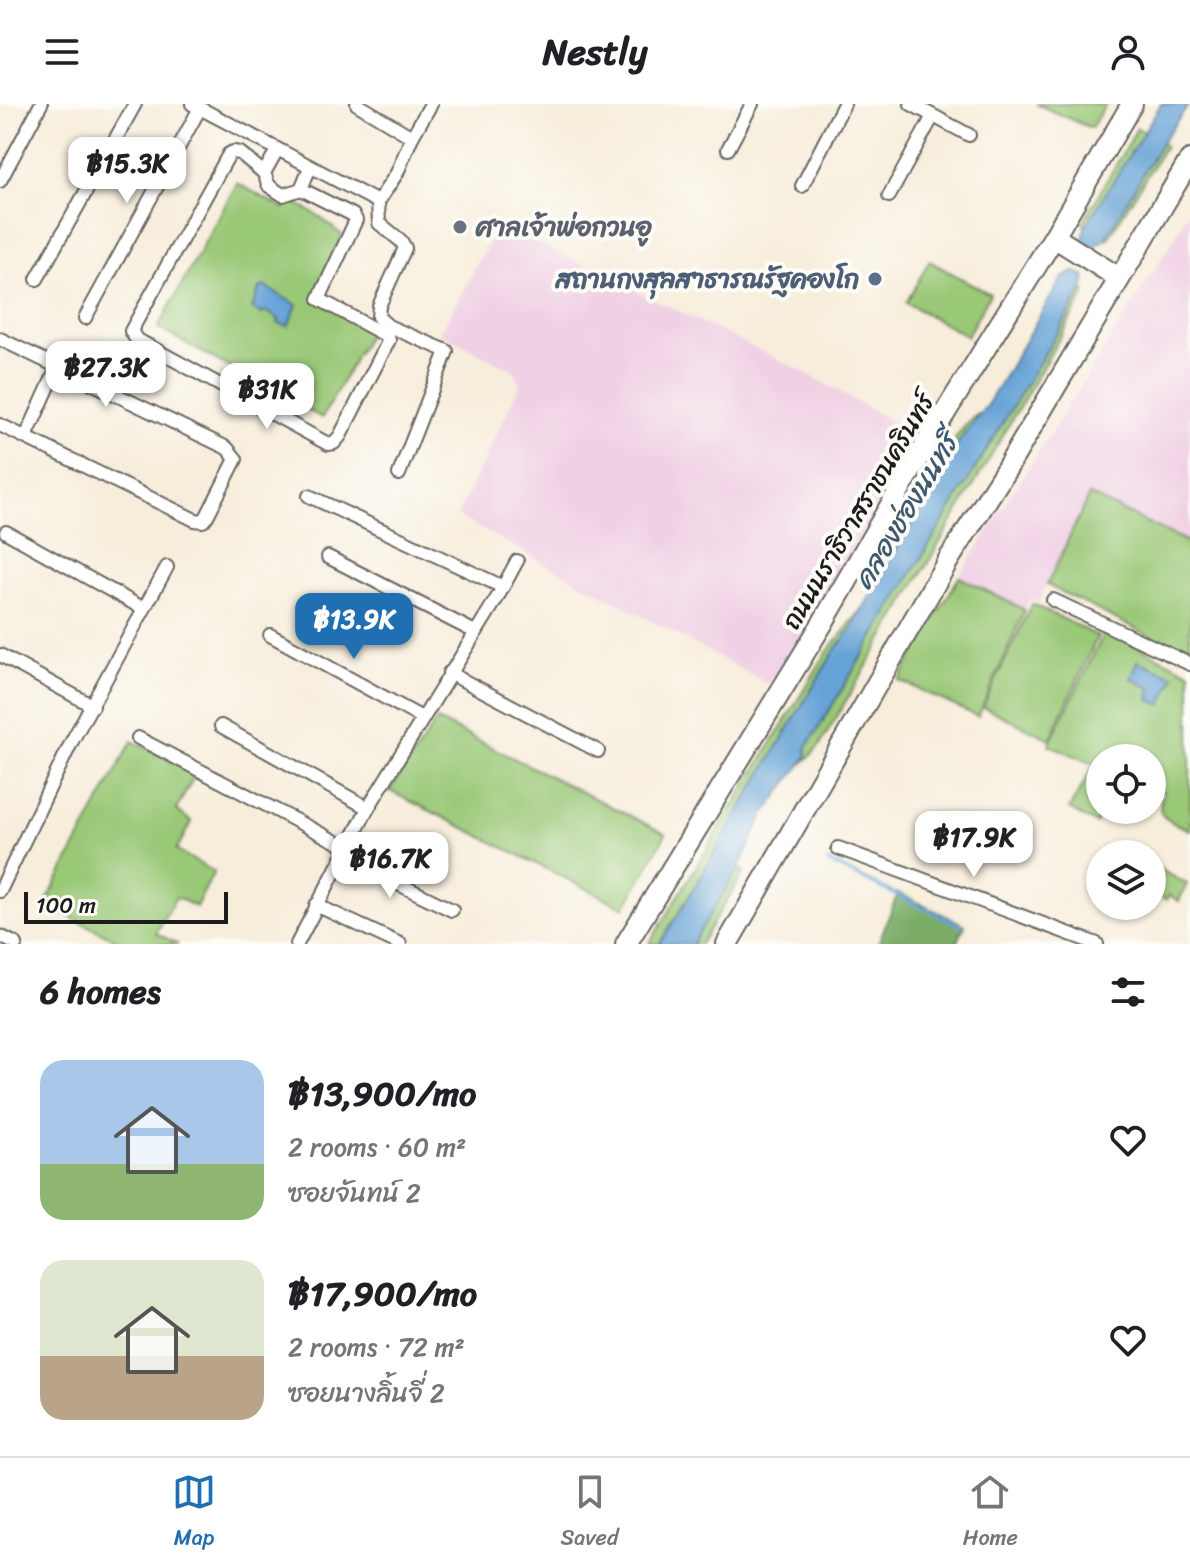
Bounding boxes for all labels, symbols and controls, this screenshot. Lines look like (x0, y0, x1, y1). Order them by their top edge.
text: Nestly (543, 20, 647, 84)
icon: menu (40, 30, 84, 74)
icon: person (1106, 30, 1150, 74)
pin: ฿15.3K (62, 137, 192, 205)
text: ฿15.3K (86, 140, 168, 186)
place label: ศาลเจ้าพ่อกวนอู (475, 204, 652, 250)
marker: ศาลเจ้าพ่อกวนอู (451, 218, 469, 236)
place label: สถานกงสุลสาธารณรัฐคองโก (555, 256, 859, 302)
marker: สถานกงสุลสาธารณรัฐคองโก (866, 270, 884, 288)
pin: ฿27.3K (41, 341, 171, 409)
text: ฿27.3K (64, 344, 148, 390)
pin: ฿31K (220, 363, 314, 431)
text: ฿31K (238, 366, 296, 412)
street label: ถนนนราธิวาสราชนครินทร์ (769, 379, 950, 639)
water label: คลองช่องนนทรี (839, 416, 976, 599)
pin: ฿13.9K (289, 593, 419, 661)
text: ฿13.9K (313, 596, 395, 642)
map controls (1086, 744, 1166, 920)
button: locate (1086, 744, 1166, 824)
pin: ฿17.9K (909, 811, 1039, 879)
text: ฿17.9K (933, 814, 1015, 860)
pin: ฿16.7K (325, 832, 455, 900)
text: ฿16.7K (349, 835, 431, 881)
button: layers (1086, 840, 1166, 920)
text: 100 m (36, 886, 96, 925)
scale bar (24, 888, 228, 924)
text: 6 homes (40, 962, 161, 1022)
icon: filters (1106, 970, 1150, 1014)
text: ฿13,900/mo (288, 1064, 476, 1124)
icon: home (104, 1092, 200, 1188)
icon: heart (1106, 1118, 1150, 1162)
text: 2 rooms · 60 m² (288, 1124, 466, 1170)
text: ซอยจันทน์ 2 (288, 1170, 421, 1216)
text: ฿17,900/mo (288, 1264, 477, 1324)
icon: home (104, 1292, 200, 1388)
icon: heart (1106, 1318, 1150, 1362)
text: 2 rooms · 72 m² (288, 1324, 465, 1370)
text: ซอยนางลิ้นจี่ 2 (288, 1370, 445, 1416)
tab: Map (172, 1470, 216, 1557)
tab: Saved (561, 1470, 619, 1557)
tab: Home (963, 1470, 1018, 1557)

